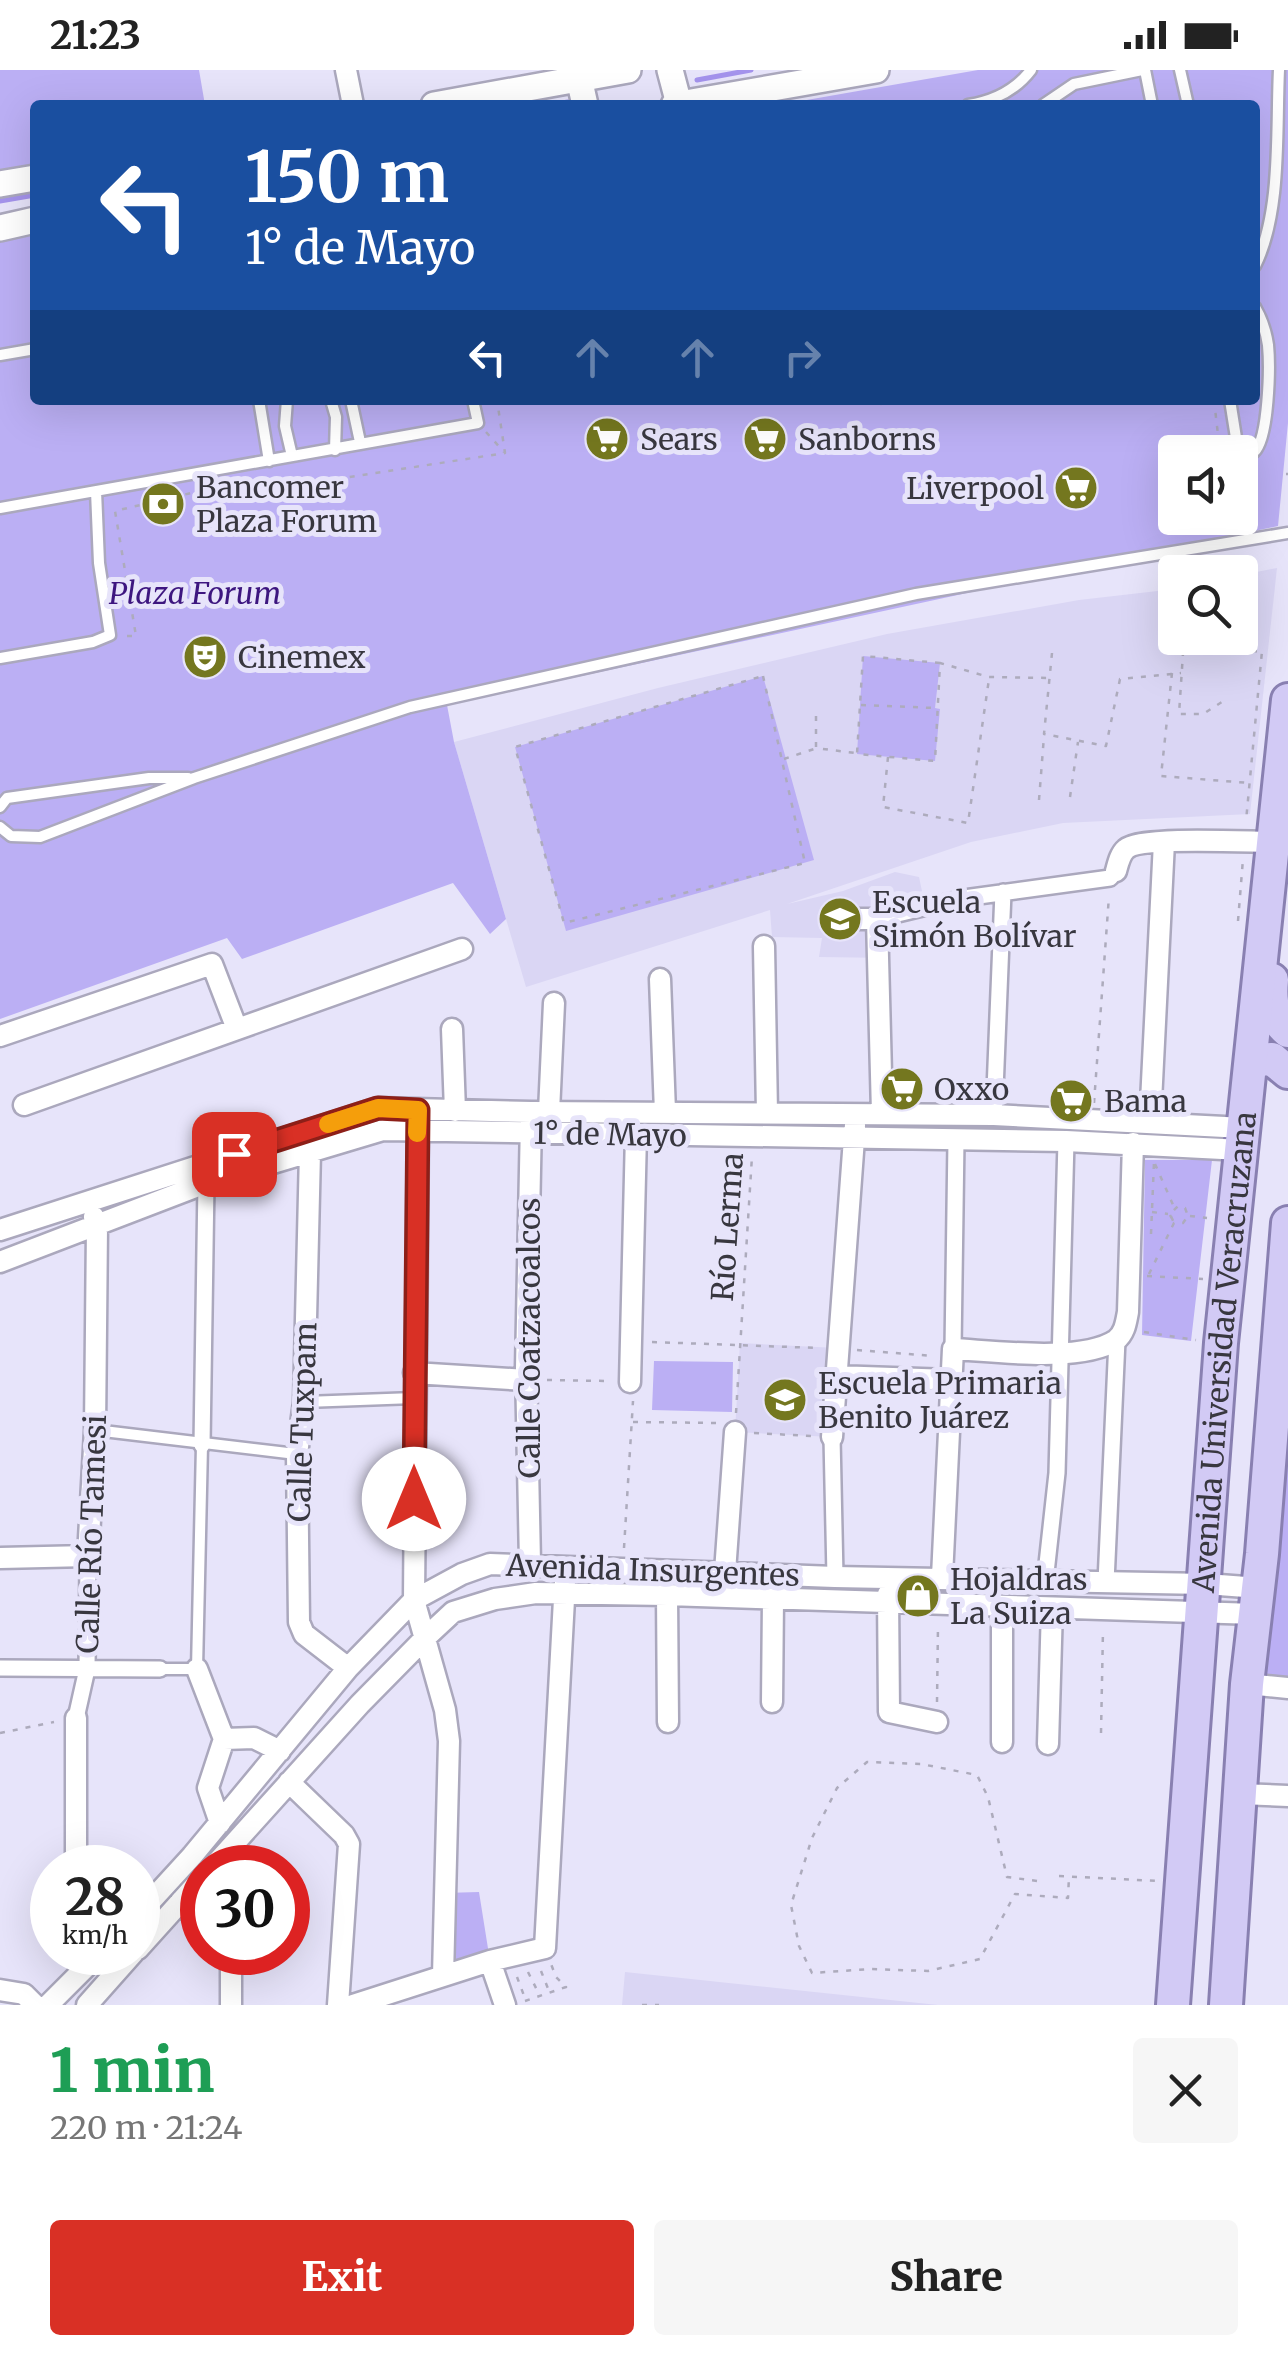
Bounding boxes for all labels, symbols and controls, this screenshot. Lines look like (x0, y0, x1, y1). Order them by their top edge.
text: 21:23 (50, 12, 141, 59)
text: 150 m (245, 133, 449, 221)
icon: left (80, 140, 210, 270)
text: 1° de Mayo (245, 220, 475, 276)
icon: left (460, 330, 515, 385)
icon: ahead (565, 330, 620, 385)
icon: ahead (670, 330, 725, 385)
icon: right (775, 330, 830, 385)
supermarket icon: Sears (584, 416, 630, 462)
supermarket icon: Sanborns (742, 416, 788, 462)
place label: Sears (640, 420, 718, 458)
place label: Sanborns (798, 420, 936, 458)
map controls (1158, 435, 1258, 655)
button: sound (1158, 435, 1258, 535)
supermarket icon: Liverpool (1053, 465, 1099, 511)
place label: Bancomer Plaza Forum (196, 468, 377, 540)
place label: Liverpool (906, 469, 1044, 507)
bank icon: Bancomer Plaza Forum (140, 481, 186, 527)
button: search (1158, 555, 1258, 655)
park label: Plaza Forum (109, 574, 281, 612)
theatre icon: Cinemex (182, 634, 228, 680)
place label: Cinemex (238, 638, 366, 676)
place label: Escuela Simón Bolívar (872, 883, 1076, 955)
school or university icon: Escuela Simón Bolívar (817, 896, 863, 942)
supermarket icon: Oxxo (879, 1066, 925, 1112)
place label: Oxxo (934, 1070, 1009, 1108)
supermarket icon: Bama (1048, 1078, 1094, 1124)
place label: Bama (1104, 1082, 1187, 1120)
street label: Avenida Universidad Veracruzana (1184, 1110, 1264, 1595)
pin (192, 1112, 277, 1197)
street label: 1° de Mayo (533, 1114, 687, 1154)
icon: arrive (207, 1127, 262, 1182)
street label: Río Lerma (703, 1151, 751, 1303)
street label: Calle Coatzacoalcos (510, 1198, 548, 1478)
street label: Calle Tuxpam (280, 1321, 324, 1523)
place label: Escuela Primaria Benito Juárez (818, 1364, 1062, 1436)
school or university icon: Escuela Primaria Benito Juárez (762, 1377, 808, 1423)
street label: Calle Río Tamesi (68, 1414, 114, 1654)
position arrow (362, 1447, 466, 1551)
street label: Avenida Insurgentes (504, 1546, 801, 1594)
place label: Hojaldras La Suiza (950, 1560, 1088, 1632)
shop icon: Hojaldras La Suiza (895, 1573, 941, 1619)
speed limit sign: 30 (180, 1845, 310, 1975)
text: 28 (65, 1866, 125, 1929)
text: km/h (62, 1919, 128, 1951)
text: 1 min (50, 2033, 214, 2108)
button: close (1133, 2038, 1238, 2143)
text: 220 m · 21:24 (50, 2108, 242, 2148)
button: Exit (50, 2220, 634, 2335)
button: Share (654, 2220, 1238, 2335)

